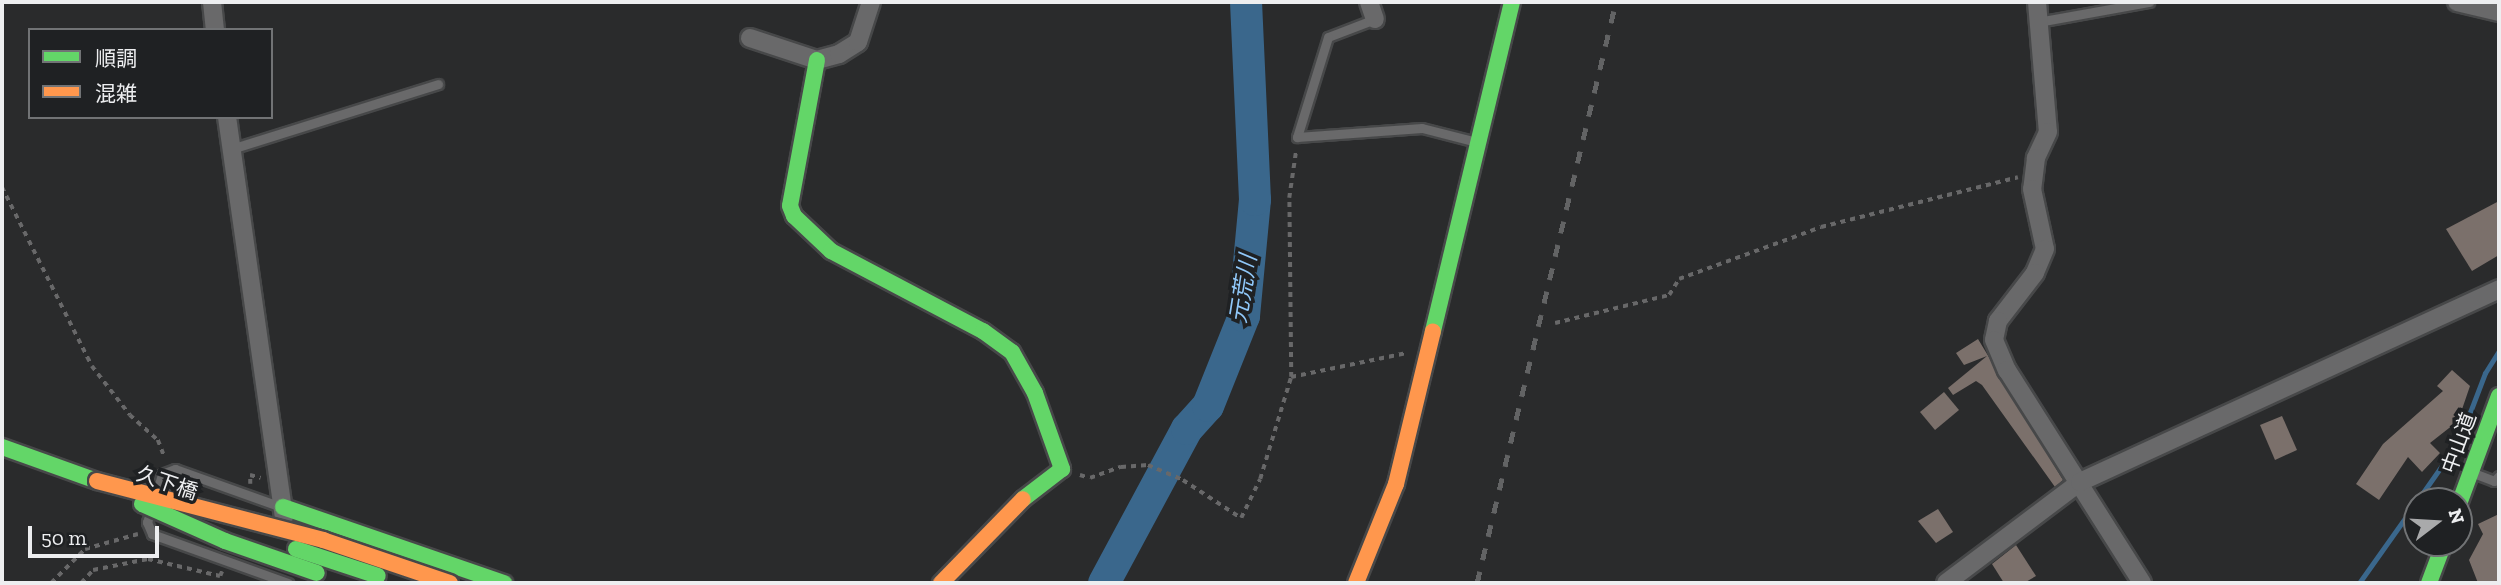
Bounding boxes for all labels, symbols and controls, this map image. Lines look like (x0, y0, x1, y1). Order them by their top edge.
legend (28, 28, 273, 119)
text: 順調 (95, 46, 137, 71)
text: 混雑 (95, 81, 137, 106)
water label: 元荒川 (1224, 253, 1262, 325)
street label: 中山道 (2436, 409, 2482, 477)
street label: 久下橋 (133, 461, 201, 505)
north arrow (2403, 487, 2473, 557)
text: N (2444, 506, 2470, 527)
scale bar (32, 512, 163, 556)
text: 50 m (41, 525, 87, 550)

